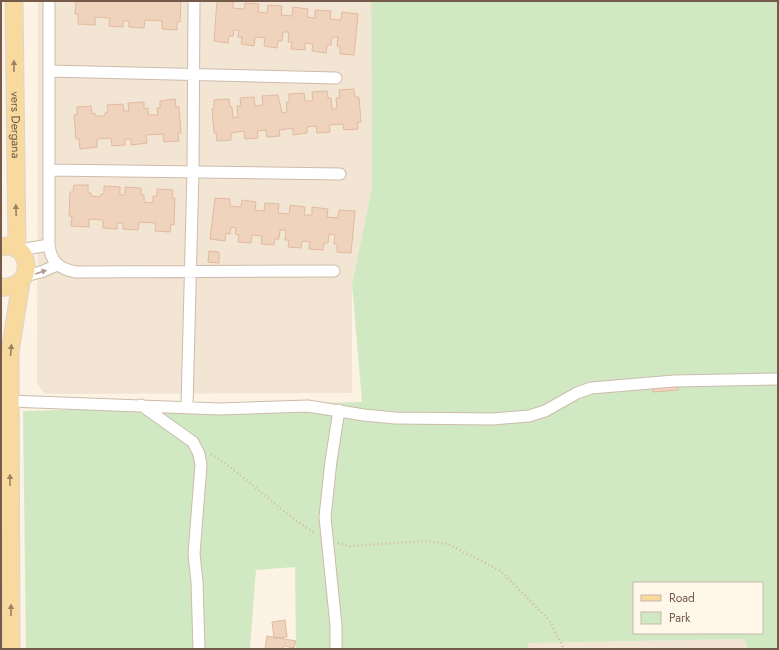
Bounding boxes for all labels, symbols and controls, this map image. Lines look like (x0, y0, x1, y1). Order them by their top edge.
one-way arrow (11, 59, 17, 72)
street label: vers Dergana (6, 91, 25, 159)
one-way arrow (12, 204, 19, 216)
one-way arrow (35, 268, 47, 274)
one-way arrow (7, 344, 14, 356)
one-way arrow (7, 473, 13, 486)
legend (633, 582, 763, 634)
text: Road (669, 589, 695, 607)
one-way arrow (8, 603, 14, 616)
text: Park (669, 609, 691, 627)

